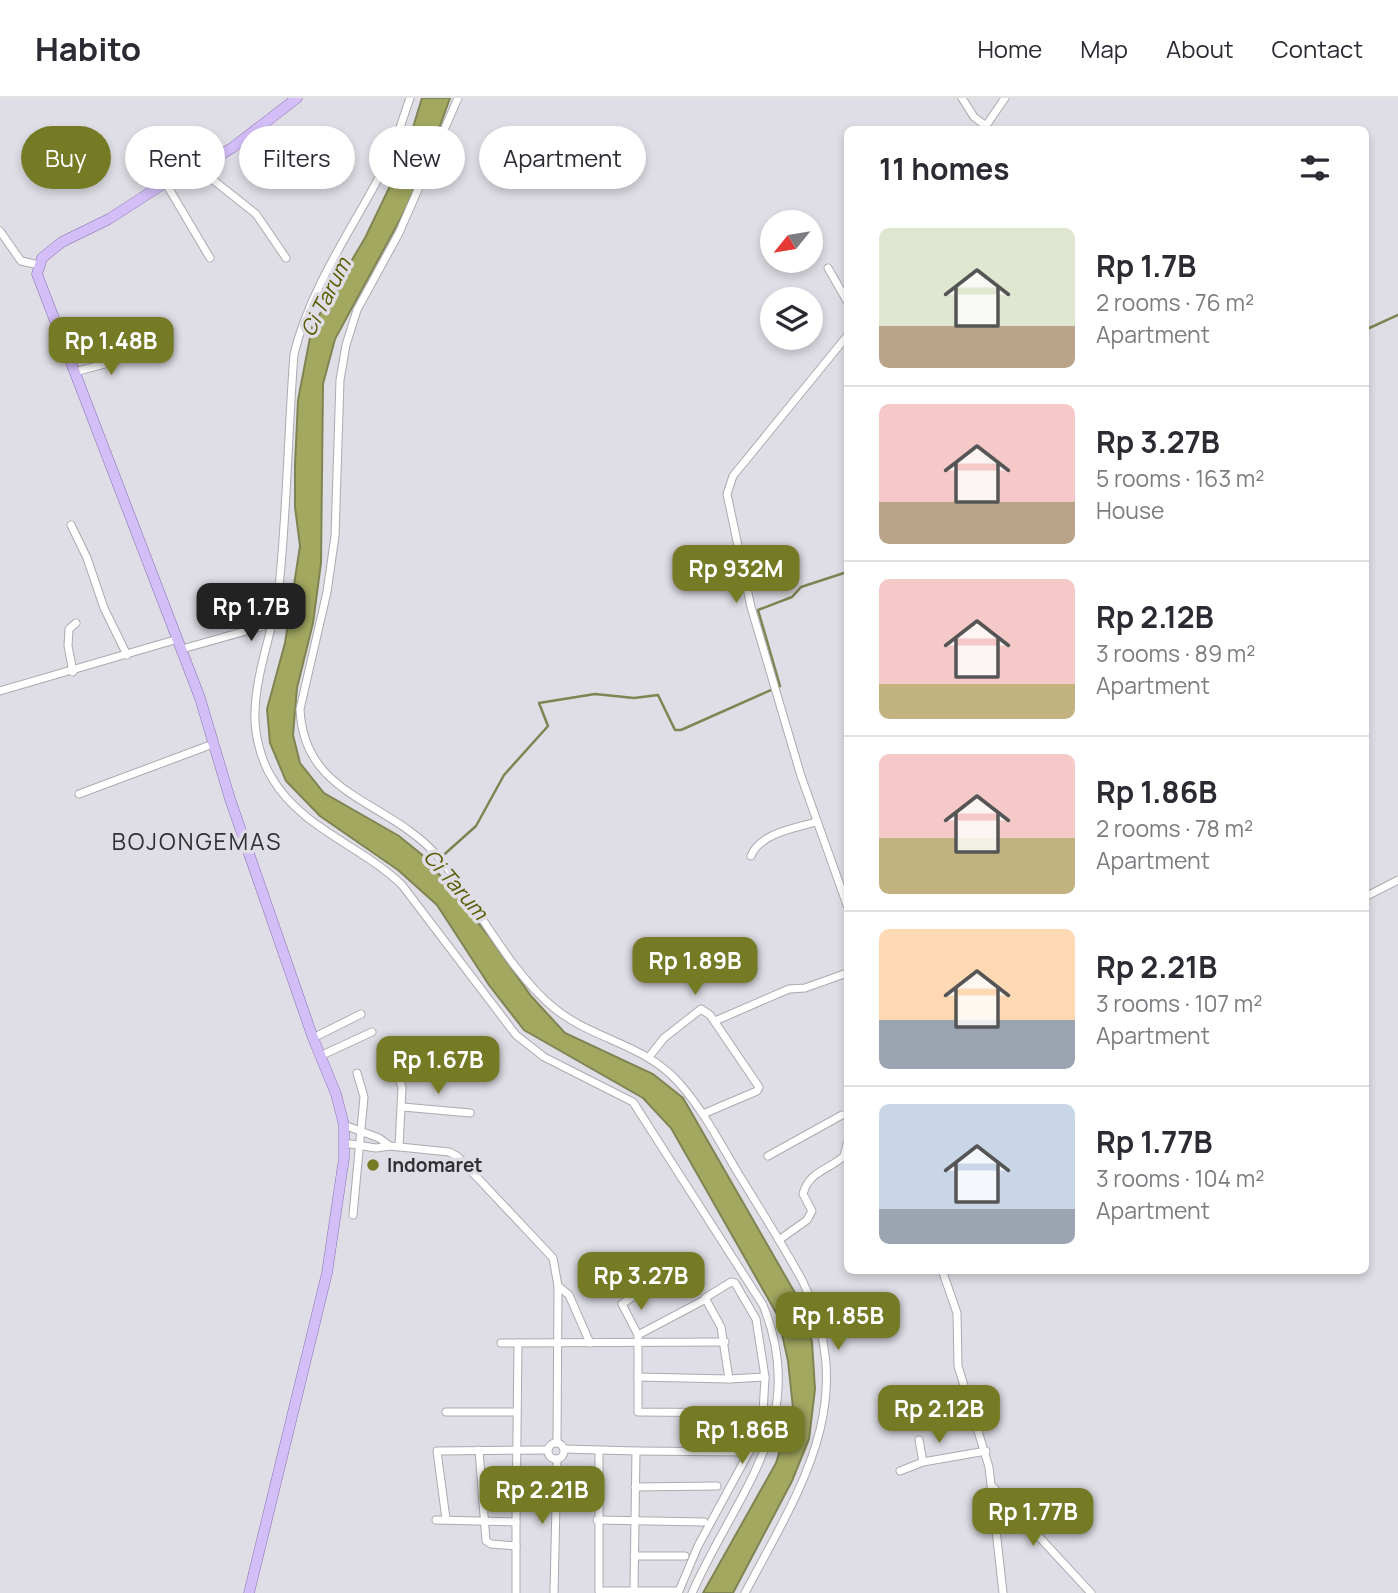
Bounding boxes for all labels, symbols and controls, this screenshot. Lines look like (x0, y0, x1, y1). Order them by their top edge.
text: Habito (35, 26, 141, 71)
text: Home (977, 32, 1042, 65)
text: Map (1080, 32, 1128, 65)
text: About (1166, 32, 1234, 65)
text: Contact (1272, 32, 1363, 65)
chip: Buy (21, 126, 111, 189)
chip: Rent (125, 126, 225, 189)
chip: Filters (239, 126, 355, 189)
chip: New (369, 126, 465, 189)
chip: Apartment (479, 126, 646, 189)
text: 11 homes (879, 148, 1010, 189)
icon: filters (1296, 149, 1334, 187)
north arrow (760, 210, 822, 273)
map controls (760, 210, 823, 350)
text: Rp 1.7B (1096, 245, 1196, 286)
water label: Ci Tarum (293, 252, 357, 341)
icon: home (935, 256, 1019, 340)
text: 2 rooms · 76 m² (1096, 286, 1254, 318)
button: layers (760, 287, 823, 350)
pin: Rp 1.48B (39, 317, 183, 377)
text: Apartment (1096, 318, 1210, 350)
text: Rp 1.48B (65, 324, 157, 356)
text: Rp 3.27B (1096, 421, 1220, 462)
icon: home (935, 432, 1019, 516)
text: 5 rooms · 163 m² (1096, 462, 1264, 494)
text: House (1096, 494, 1165, 526)
pin: Rp 932M (671, 546, 801, 605)
text: Rp 932M (689, 552, 783, 584)
pin: Rp 1.7B (186, 584, 316, 643)
text: Rp 1.7B (213, 590, 289, 622)
text: Rp 2.12B (1096, 596, 1214, 637)
icon: home (935, 607, 1019, 691)
text: 3 rooms · 89 m² (1096, 637, 1256, 669)
text: Apartment (1096, 669, 1210, 701)
text: Rp 1.86B (1096, 771, 1217, 812)
icon: home (935, 782, 1019, 866)
text: 2 rooms · 78 m² (1096, 812, 1253, 844)
district label: BOJONGEMAS (112, 825, 282, 857)
water label: Ci Tarum (418, 843, 495, 926)
text: Apartment (1096, 844, 1210, 876)
pin: Rp 1.89B (623, 937, 767, 997)
text: Rp 1.89B (649, 944, 741, 976)
text: Rp 2.21B (1096, 946, 1217, 987)
icon: home (935, 957, 1019, 1041)
text: 3 rooms · 107 m² (1096, 987, 1262, 1019)
text: Apartment (1096, 1019, 1210, 1051)
pin: Rp 1.67B (366, 1037, 510, 1096)
text: Rp 1.67B (392, 1043, 484, 1075)
text: Rp 1.77B (1096, 1121, 1212, 1162)
icon: home (935, 1132, 1019, 1216)
place label: Indomaret (387, 1152, 483, 1178)
marker: Indomaret (365, 1157, 381, 1173)
text: 3 rooms · 104 m² (1096, 1162, 1264, 1194)
text: Apartment (1096, 1194, 1210, 1226)
pin: Rp 3.27B (569, 1252, 713, 1312)
text: Rp 3.27B (594, 1259, 688, 1291)
pin: Rp 1.85B (766, 1292, 910, 1352)
text: Rp 1.85B (792, 1299, 884, 1331)
pin: Rp 2.12B (867, 1386, 1011, 1445)
text: Rp 2.12B (894, 1392, 984, 1424)
pin: Rp 1.86B (670, 1406, 814, 1466)
text: Rp 1.86B (696, 1413, 788, 1445)
pin: Rp 2.21B (470, 1466, 614, 1526)
text: Rp 2.21B (496, 1473, 588, 1505)
pin: Rp 1.77B (961, 1488, 1105, 1548)
text: Rp 1.77B (988, 1495, 1078, 1527)

